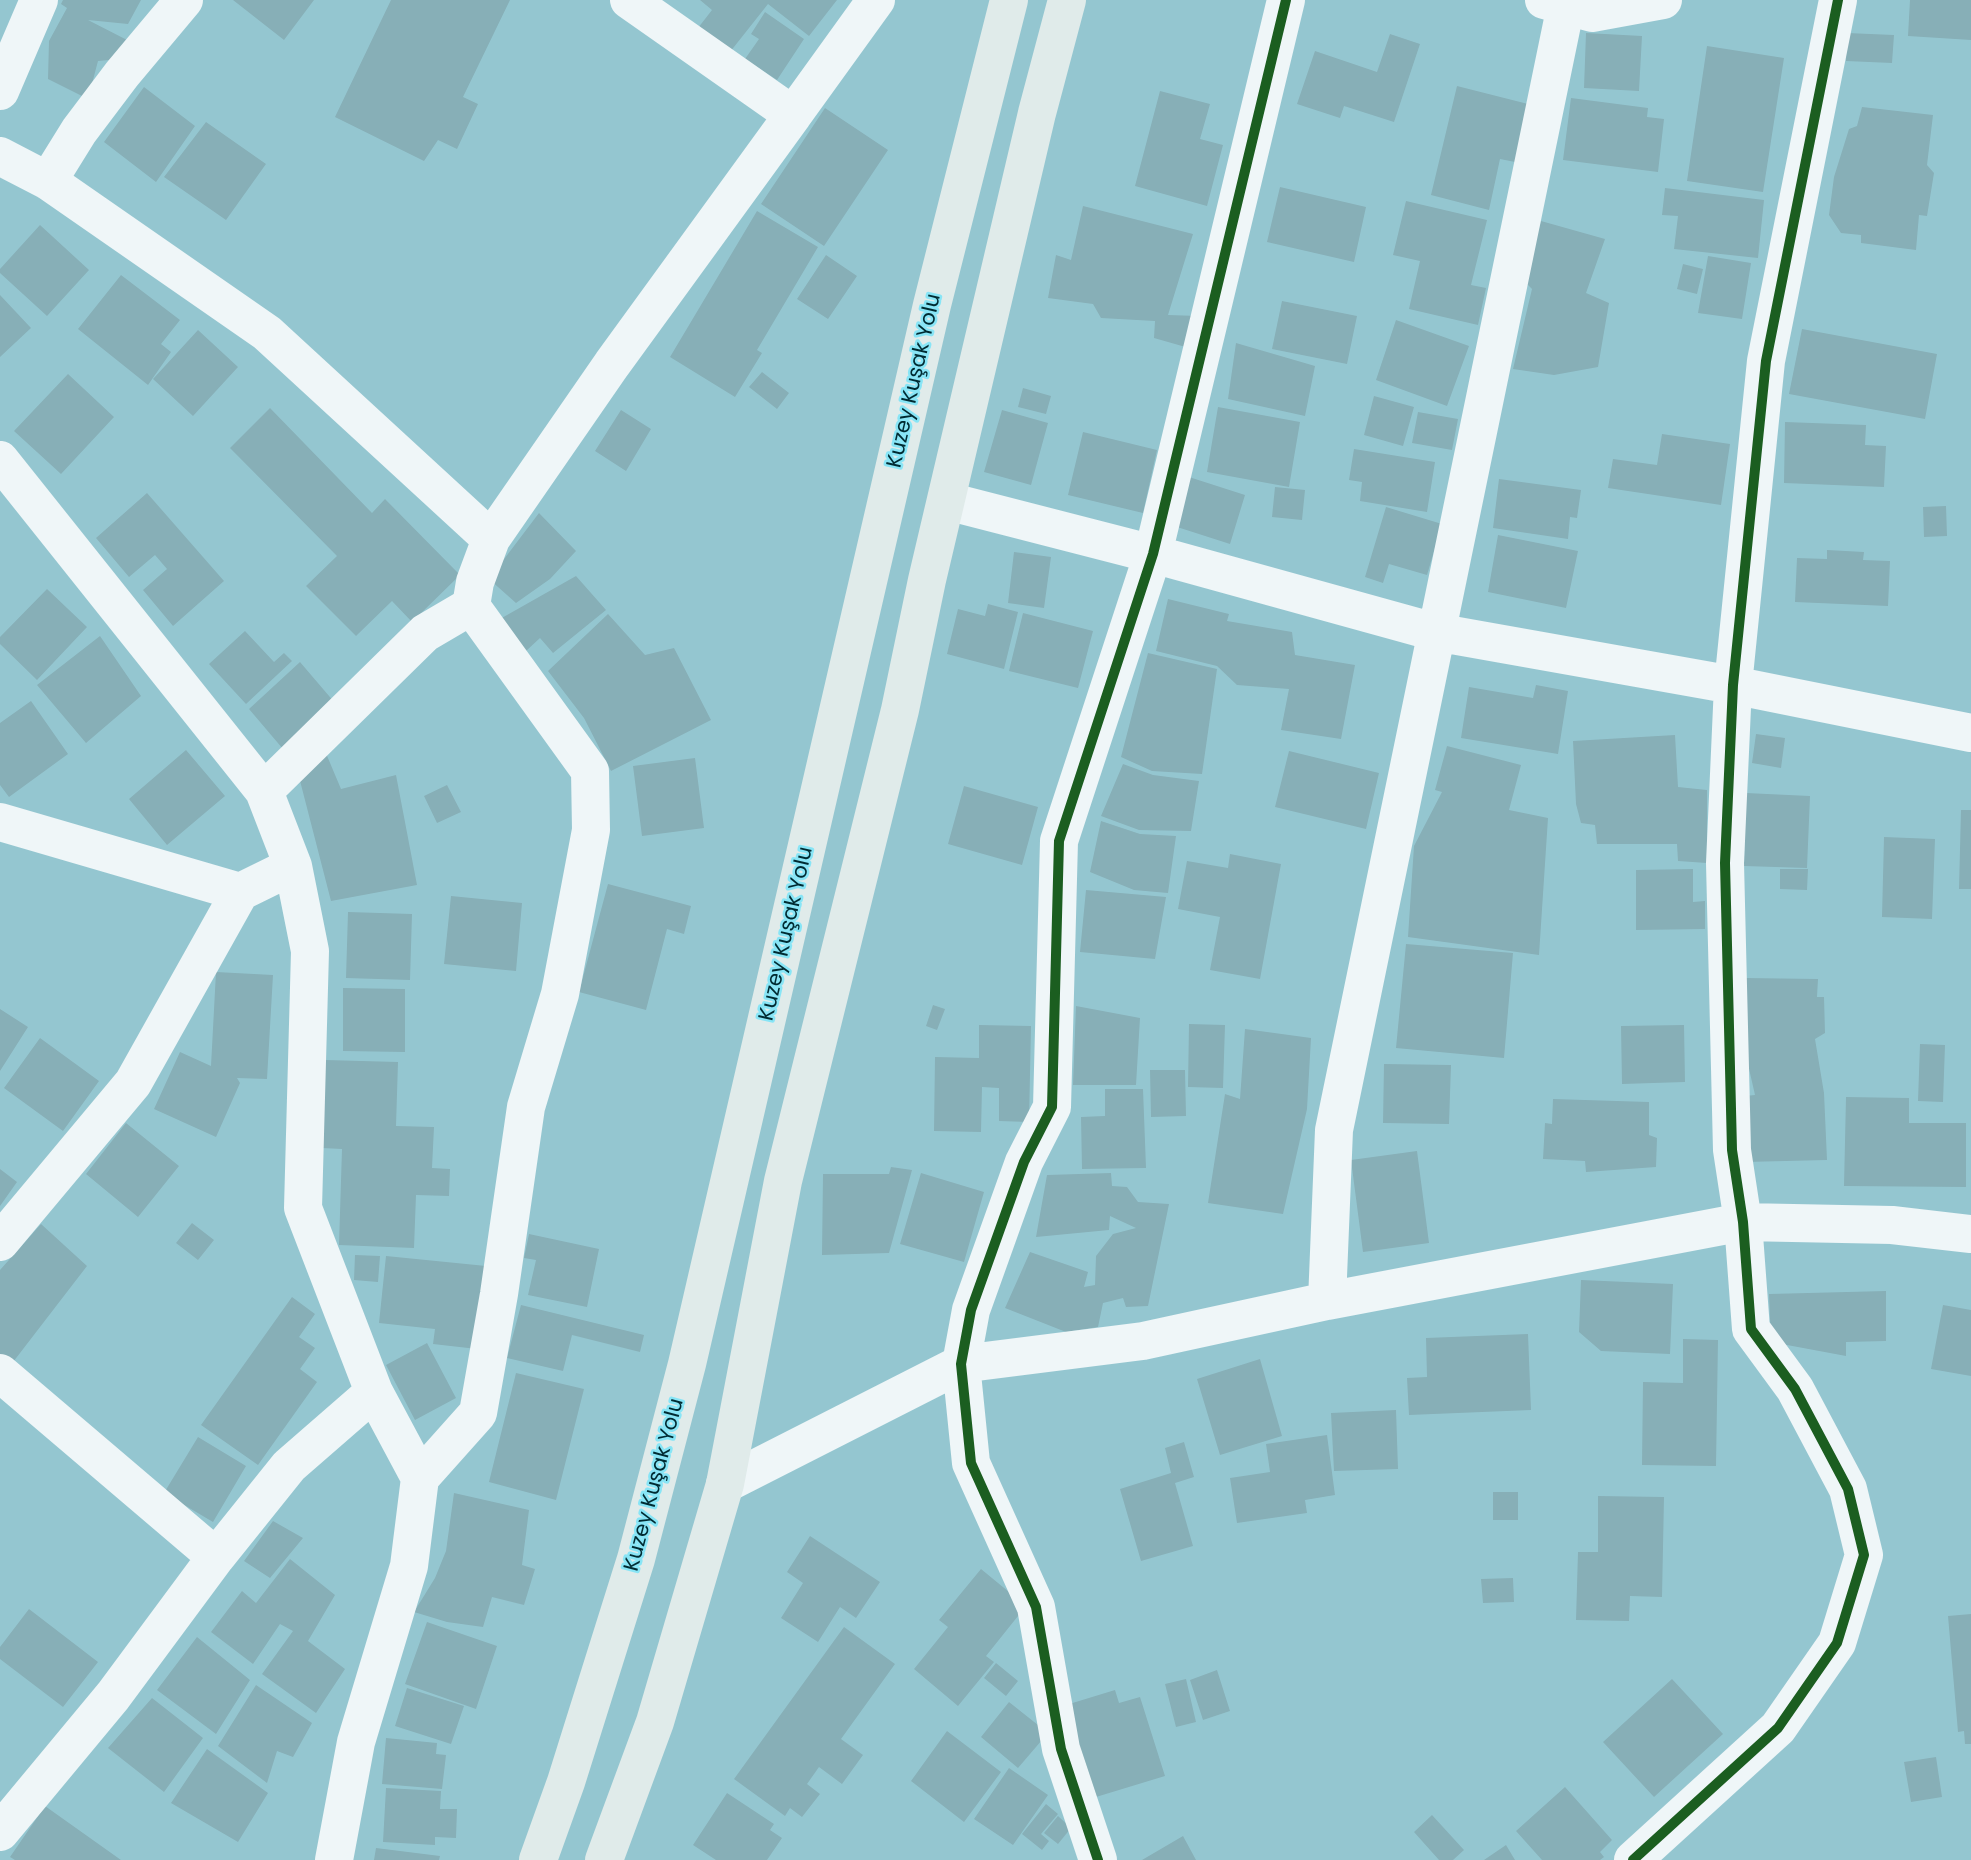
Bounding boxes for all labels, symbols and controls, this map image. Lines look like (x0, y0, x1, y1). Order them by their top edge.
street label: Kuzey Kuşak Yolu (883, 291, 947, 471)
street label: Kuzey Kuşak Yolu (755, 844, 819, 1024)
street label: Kuzey Kuşak Yolu (620, 1396, 690, 1574)

